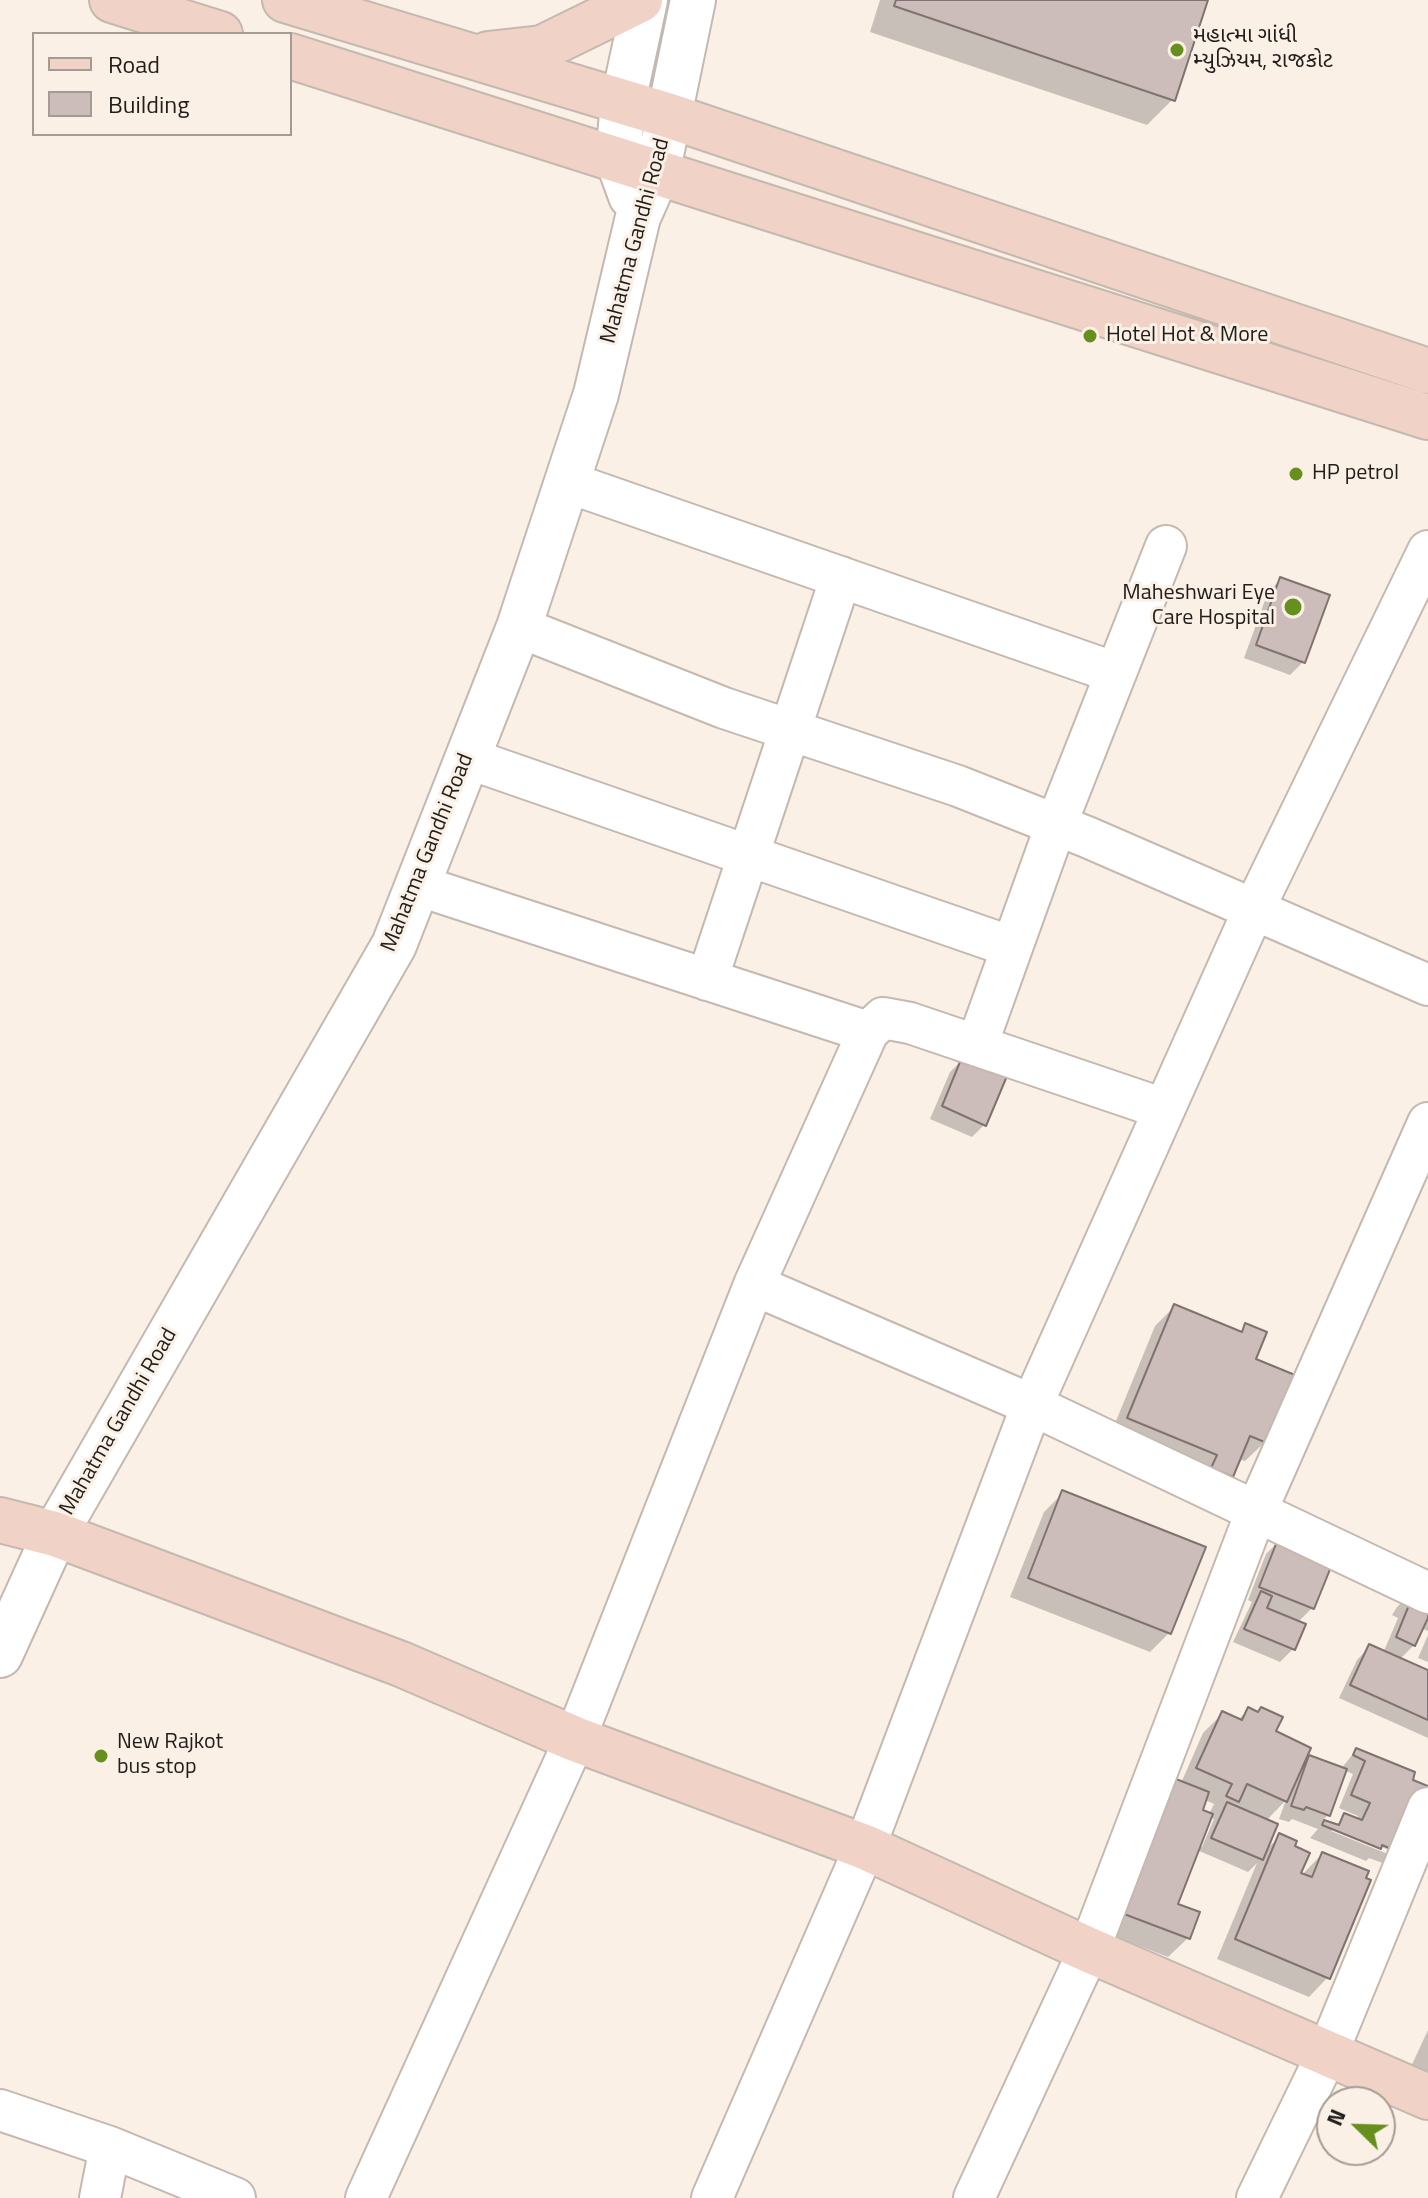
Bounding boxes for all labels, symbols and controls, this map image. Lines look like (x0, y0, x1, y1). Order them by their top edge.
place label: મહાત્મા ગાંધી મ્યુઝિયમ, રાજકોટ (1193, 24, 1333, 76)
legend (32, 32, 292, 136)
marker: મહાત્મા ગાંધી મ્યુઝિયમ, રાજકોટ (1168, 41, 1186, 59)
text: Road (108, 46, 160, 82)
text: Building (108, 86, 190, 122)
street label: Mahatma Gandhi Road (596, 135, 676, 347)
place label: Hotel Hot & More (1106, 323, 1268, 349)
marker: Hotel Hot & More (1081, 327, 1099, 345)
place label: HP petrol (1312, 461, 1399, 487)
marker: HP petrol (1287, 465, 1305, 483)
place label: Maheshwari Eye Care Hospital (1122, 581, 1275, 632)
marker: Maheshwari Eye Care Hospital (1282, 596, 1304, 618)
street label: Mahatma Gandhi Road (376, 750, 480, 956)
street label: Mahatma Gandhi Road (55, 1324, 183, 1520)
place label: New Rajkot bus stop (117, 1730, 223, 1782)
marker: New Rajkot bus stop (92, 1747, 110, 1765)
north arrow (1316, 2086, 1396, 2166)
text: N (1317, 2104, 1354, 2131)

